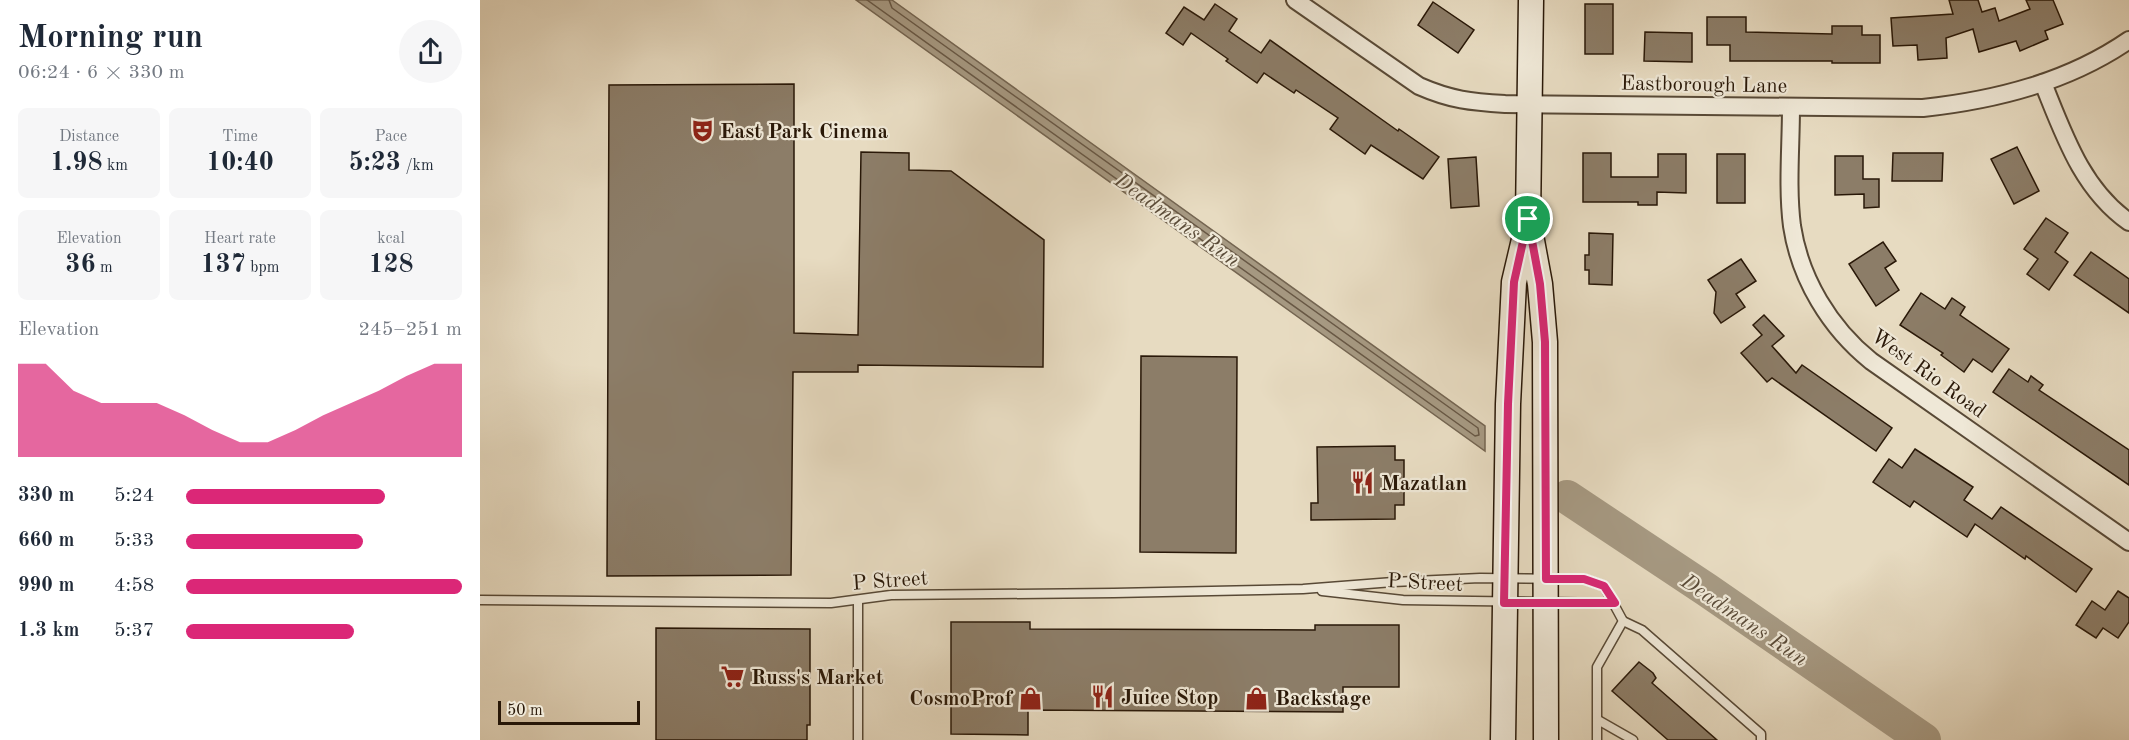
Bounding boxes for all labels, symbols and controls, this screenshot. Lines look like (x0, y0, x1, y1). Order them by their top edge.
button: share (399, 20, 462, 83)
text: Morning run (18, 22, 203, 55)
text: 06:24 · 6 × 330 m (18, 63, 185, 83)
street label: Eastborough Lane (1620, 74, 1788, 97)
theatre icon: East Park Cinema (689, 118, 715, 144)
place label: East Park Cinema (720, 122, 888, 143)
text: Distance (59, 129, 119, 145)
text: Time (222, 129, 258, 145)
text: Pace (375, 129, 407, 145)
text: 1.98 (50, 150, 103, 176)
text: 10:40 (206, 150, 274, 176)
text: 5:23 (348, 150, 401, 176)
text: km (103, 158, 128, 174)
text: /km (401, 158, 434, 174)
water label: Deadmans Run (1109, 169, 1244, 272)
pin (1502, 193, 1553, 244)
icon: arrive (1511, 202, 1544, 235)
text: Elevation (56, 231, 122, 247)
text: Heart rate (204, 231, 276, 247)
text: kcal (377, 231, 405, 247)
text: 36 (65, 252, 95, 278)
text: 137 (201, 252, 246, 278)
text: 128 (368, 252, 414, 278)
text: m (95, 260, 113, 276)
text: bpm (246, 260, 279, 276)
text: Elevation (18, 320, 99, 340)
text: 245–251 m (359, 320, 462, 340)
street label: West Rio Road (1867, 326, 1989, 423)
restaurant icon: Mazatlan (1350, 470, 1376, 496)
place label: Mazatlan (1381, 474, 1467, 495)
text: 330 m (18, 486, 74, 506)
text: 5:24 (114, 486, 154, 506)
text: 660 m (18, 531, 74, 551)
text: 5:33 (114, 531, 154, 551)
street label: P Street (852, 568, 929, 595)
water label: Deadmans Run (1676, 570, 1812, 671)
street label: P Street (1387, 571, 1463, 596)
text: 990 m (18, 576, 74, 596)
text: 4:58 (114, 576, 154, 596)
text: 1.3 km (18, 621, 80, 641)
text: 5:37 (114, 621, 154, 641)
supermarket icon: Russ's Market (720, 664, 746, 690)
place label: Russ's Market (751, 668, 884, 689)
restaurant icon: Juice Stop (1090, 684, 1116, 710)
shop icon: CosmoProf (1017, 685, 1043, 711)
shop icon: Backstage (1244, 685, 1270, 711)
place label: Juice Stop (1121, 688, 1218, 709)
place label: CosmoProf (909, 689, 1014, 710)
place label: Backstage (1275, 689, 1371, 710)
scale bar (498, 698, 640, 726)
text: 50 m (507, 703, 543, 719)

